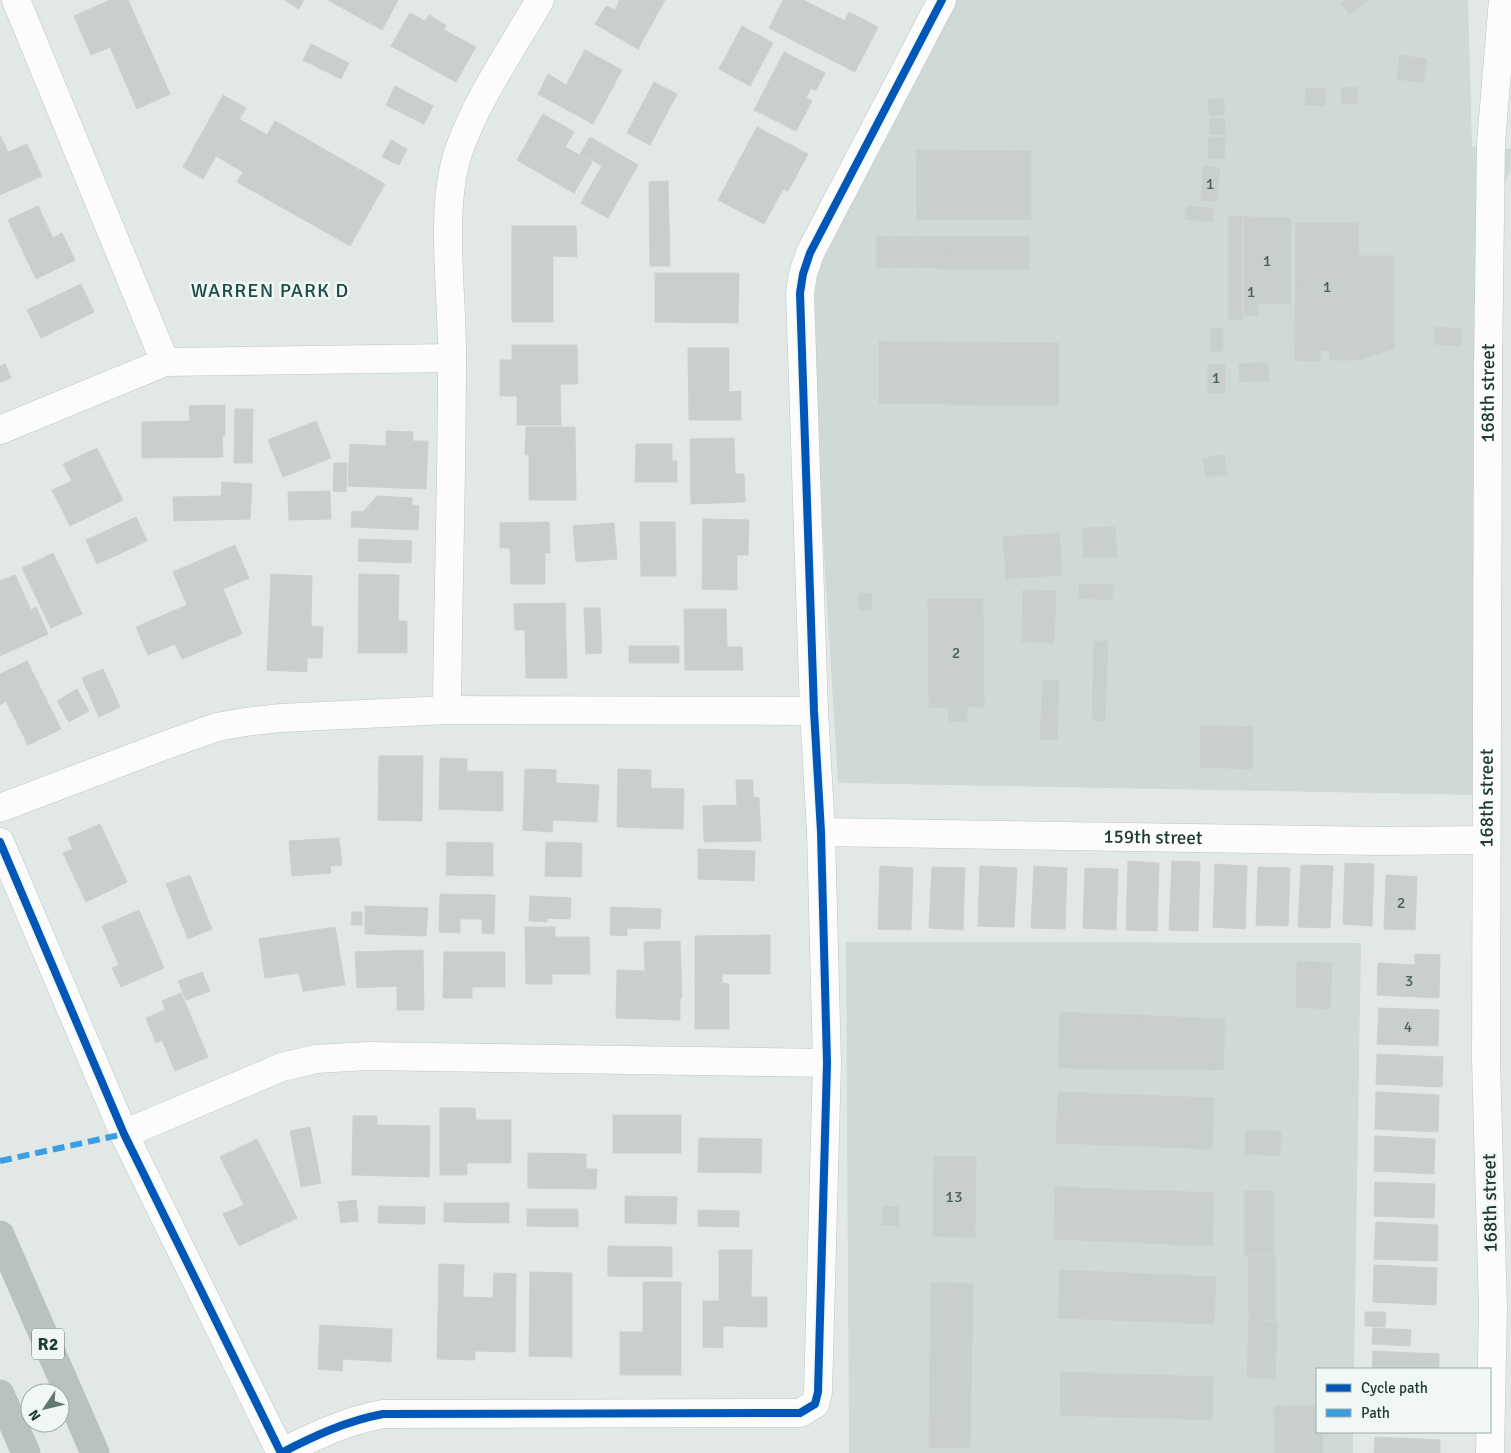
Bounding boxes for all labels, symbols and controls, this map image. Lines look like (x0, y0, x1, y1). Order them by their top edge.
house number: 1 (1206, 174, 1214, 194)
house number: 1 (1263, 251, 1271, 271)
house number: 1 (1323, 277, 1331, 297)
district label: WARREN PARK D (191, 278, 349, 303)
house number: 1 (1247, 282, 1255, 302)
street label: 168th street (1476, 343, 1500, 443)
house number: 1 (1212, 368, 1220, 388)
house number: 2 (952, 643, 960, 663)
street label: 168th street (1475, 748, 1499, 848)
street label: 159th street (1103, 825, 1203, 850)
house number: 2 (1397, 893, 1405, 913)
house number: 3 (1405, 971, 1413, 991)
house number: 4 (1404, 1017, 1413, 1037)
street label: 168th street (1477, 1153, 1503, 1253)
house number: 13 (945, 1187, 963, 1207)
road number: R2 (32, 1328, 64, 1360)
legend (1316, 1368, 1491, 1433)
text: Cycle path (1361, 1379, 1428, 1397)
north arrow (20, 1383, 70, 1433)
text: Path (1361, 1404, 1390, 1422)
text: N (25, 1406, 45, 1424)

